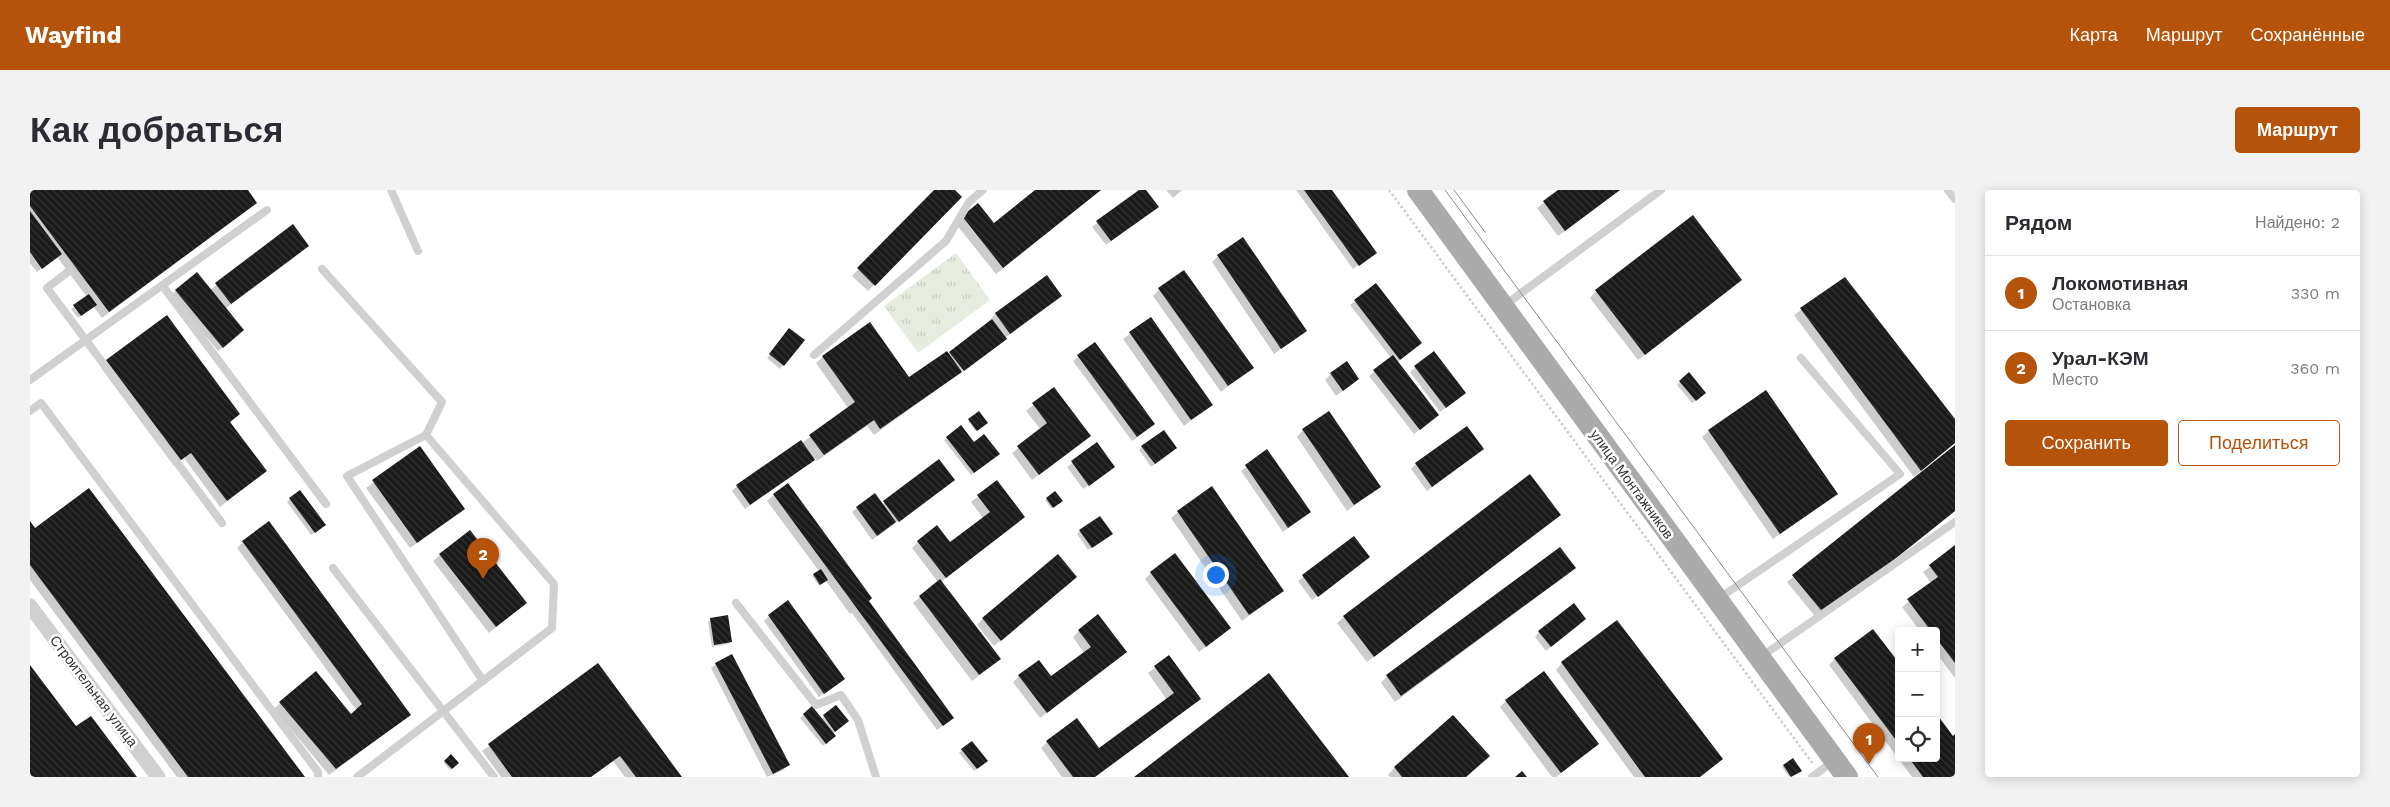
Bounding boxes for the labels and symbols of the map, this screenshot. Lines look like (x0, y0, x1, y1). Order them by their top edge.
street label: улица Монтажников (1587, 426, 1677, 542)
pin: 2 (467, 538, 499, 579)
your location (1203, 562, 1229, 588)
street label: Строительная улица (47, 632, 141, 750)
pin: 1 (1853, 723, 1885, 764)

